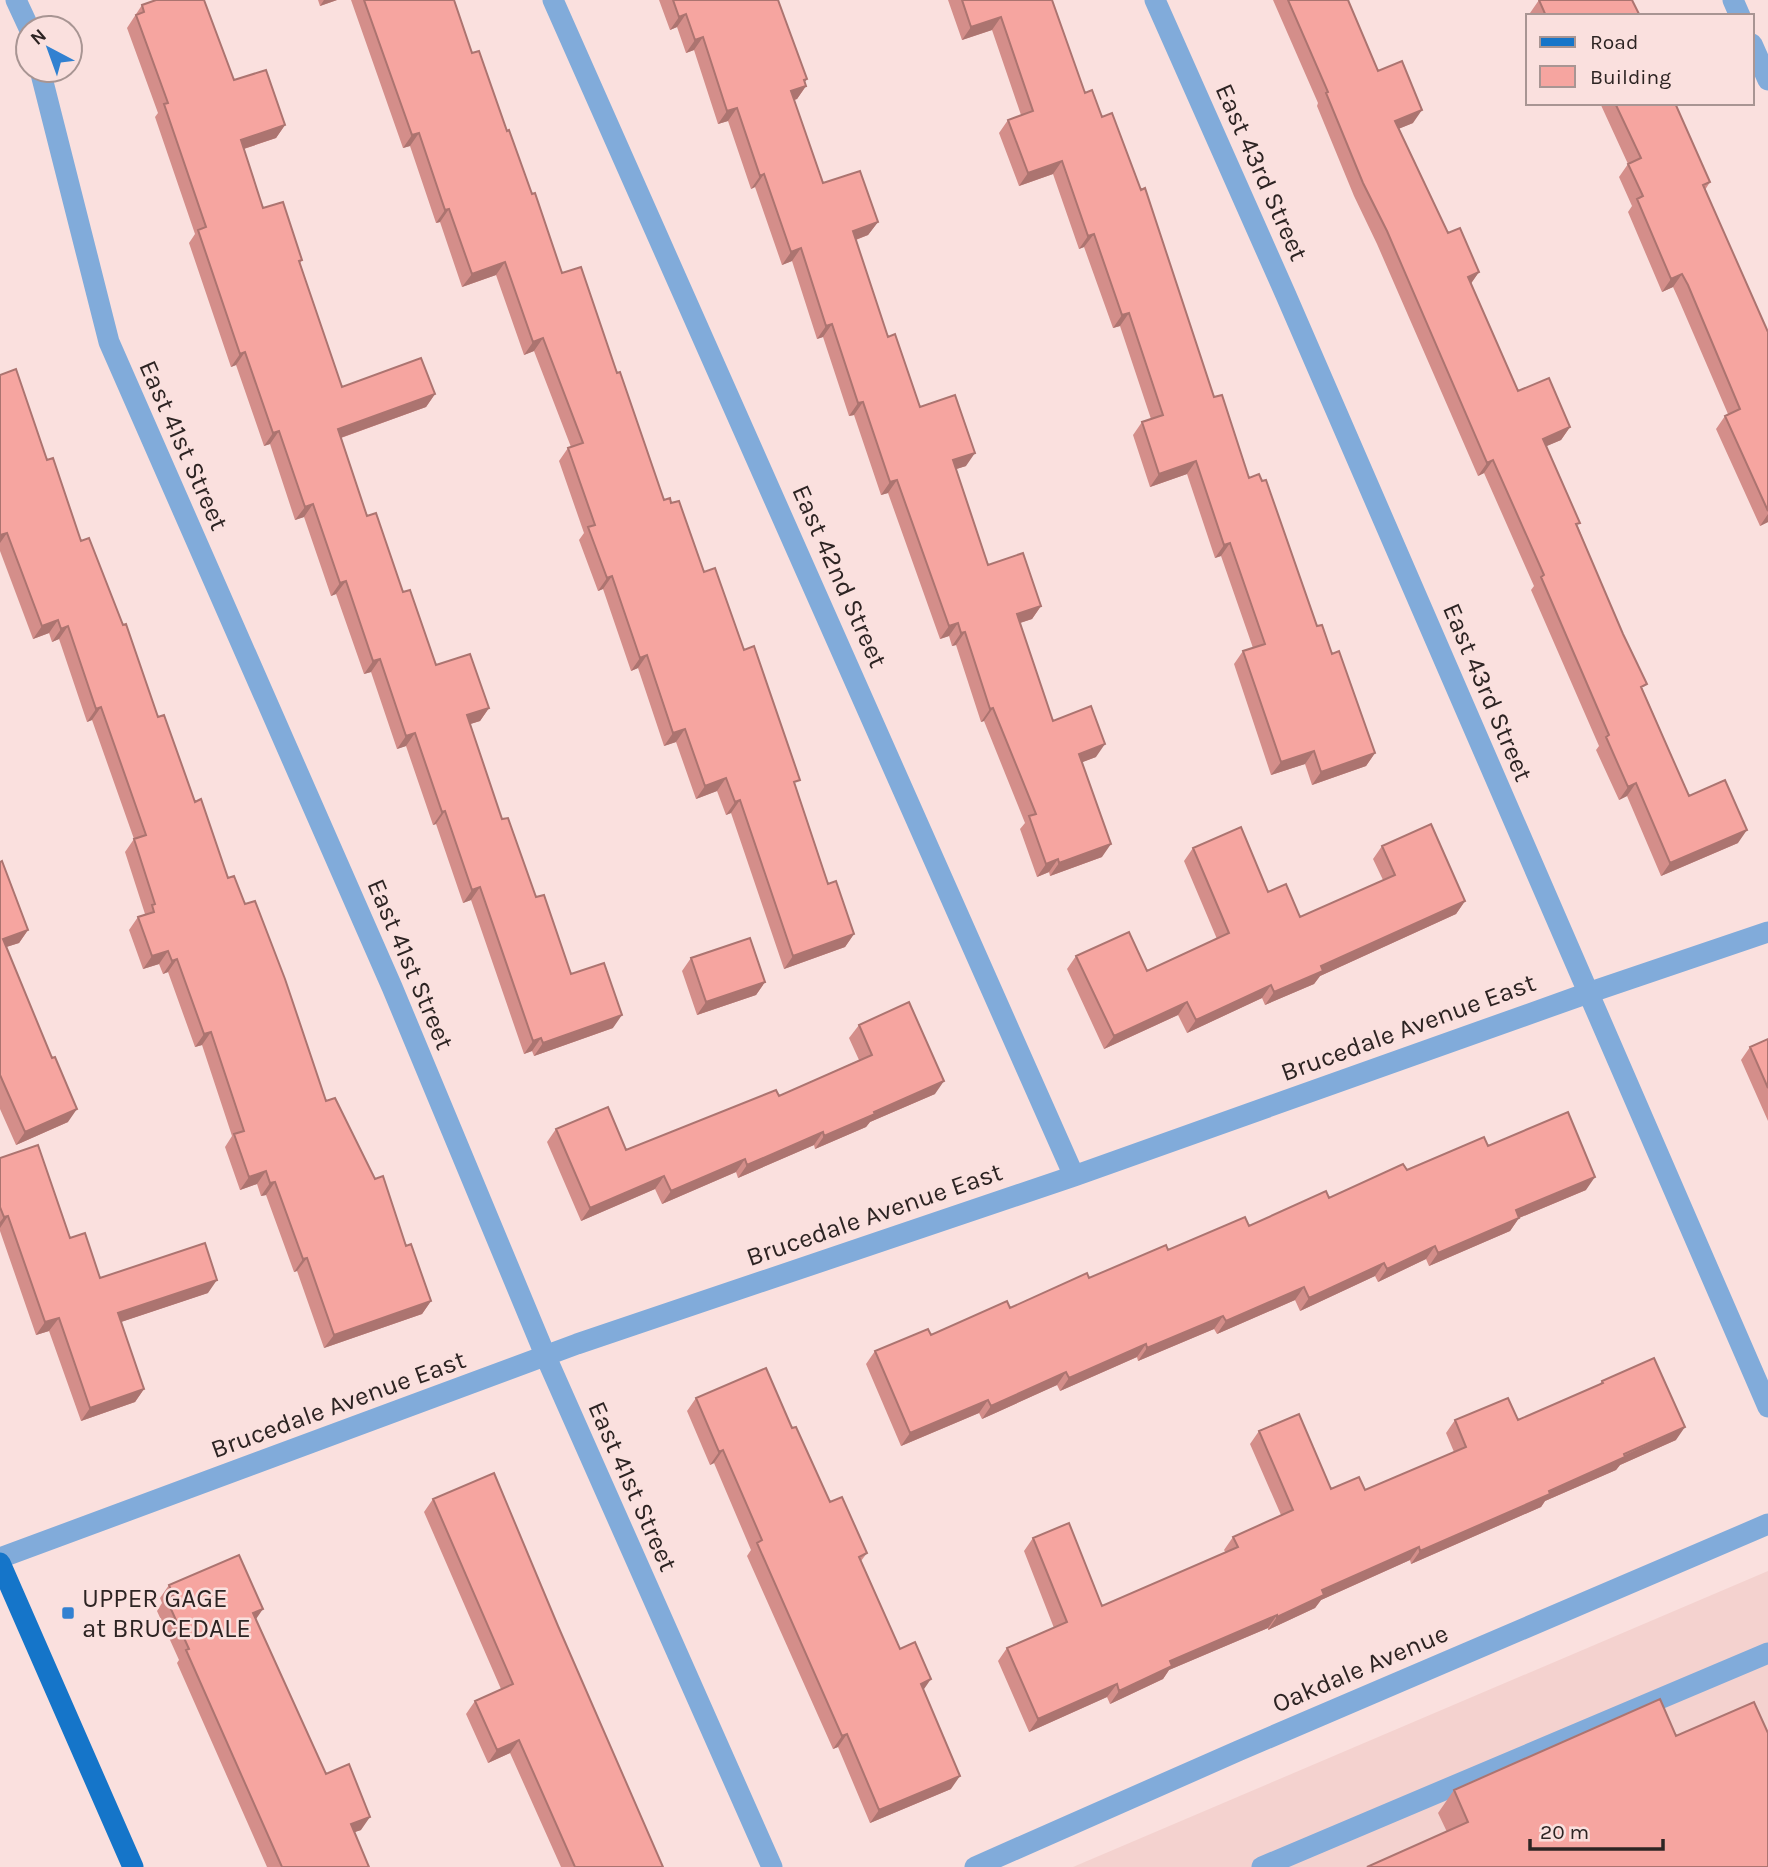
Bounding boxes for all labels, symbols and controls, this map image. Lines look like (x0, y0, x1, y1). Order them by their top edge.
north arrow (14, 14, 84, 84)
legend (1526, 14, 1754, 105)
text: N (26, 24, 51, 50)
text: Road (1590, 30, 1638, 54)
text: Building (1590, 65, 1671, 89)
street label: East 43rd Street (1209, 79, 1315, 266)
street label: East 41st Street (132, 355, 235, 535)
street label: East 42nd Street (785, 480, 894, 673)
street label: East 43rd Street (1436, 598, 1539, 786)
street label: East 41st Street (361, 874, 461, 1055)
street label: Brucedale Avenue East (1277, 967, 1540, 1088)
street label: Brucedale Avenue East (742, 1156, 1006, 1273)
street label: Brucedale Avenue East (207, 1344, 470, 1465)
street label: East 41st Street (581, 1396, 684, 1576)
place label: UPPER GAGE at BRUCEDALE (82, 1583, 251, 1644)
marker: UPPER GAGE at BRUCEDALE (60, 1605, 76, 1621)
street label: Oakdale Avenue (1268, 1617, 1453, 1719)
scale bar (1530, 1808, 1663, 1852)
text: 20 m (1540, 1820, 1589, 1844)

